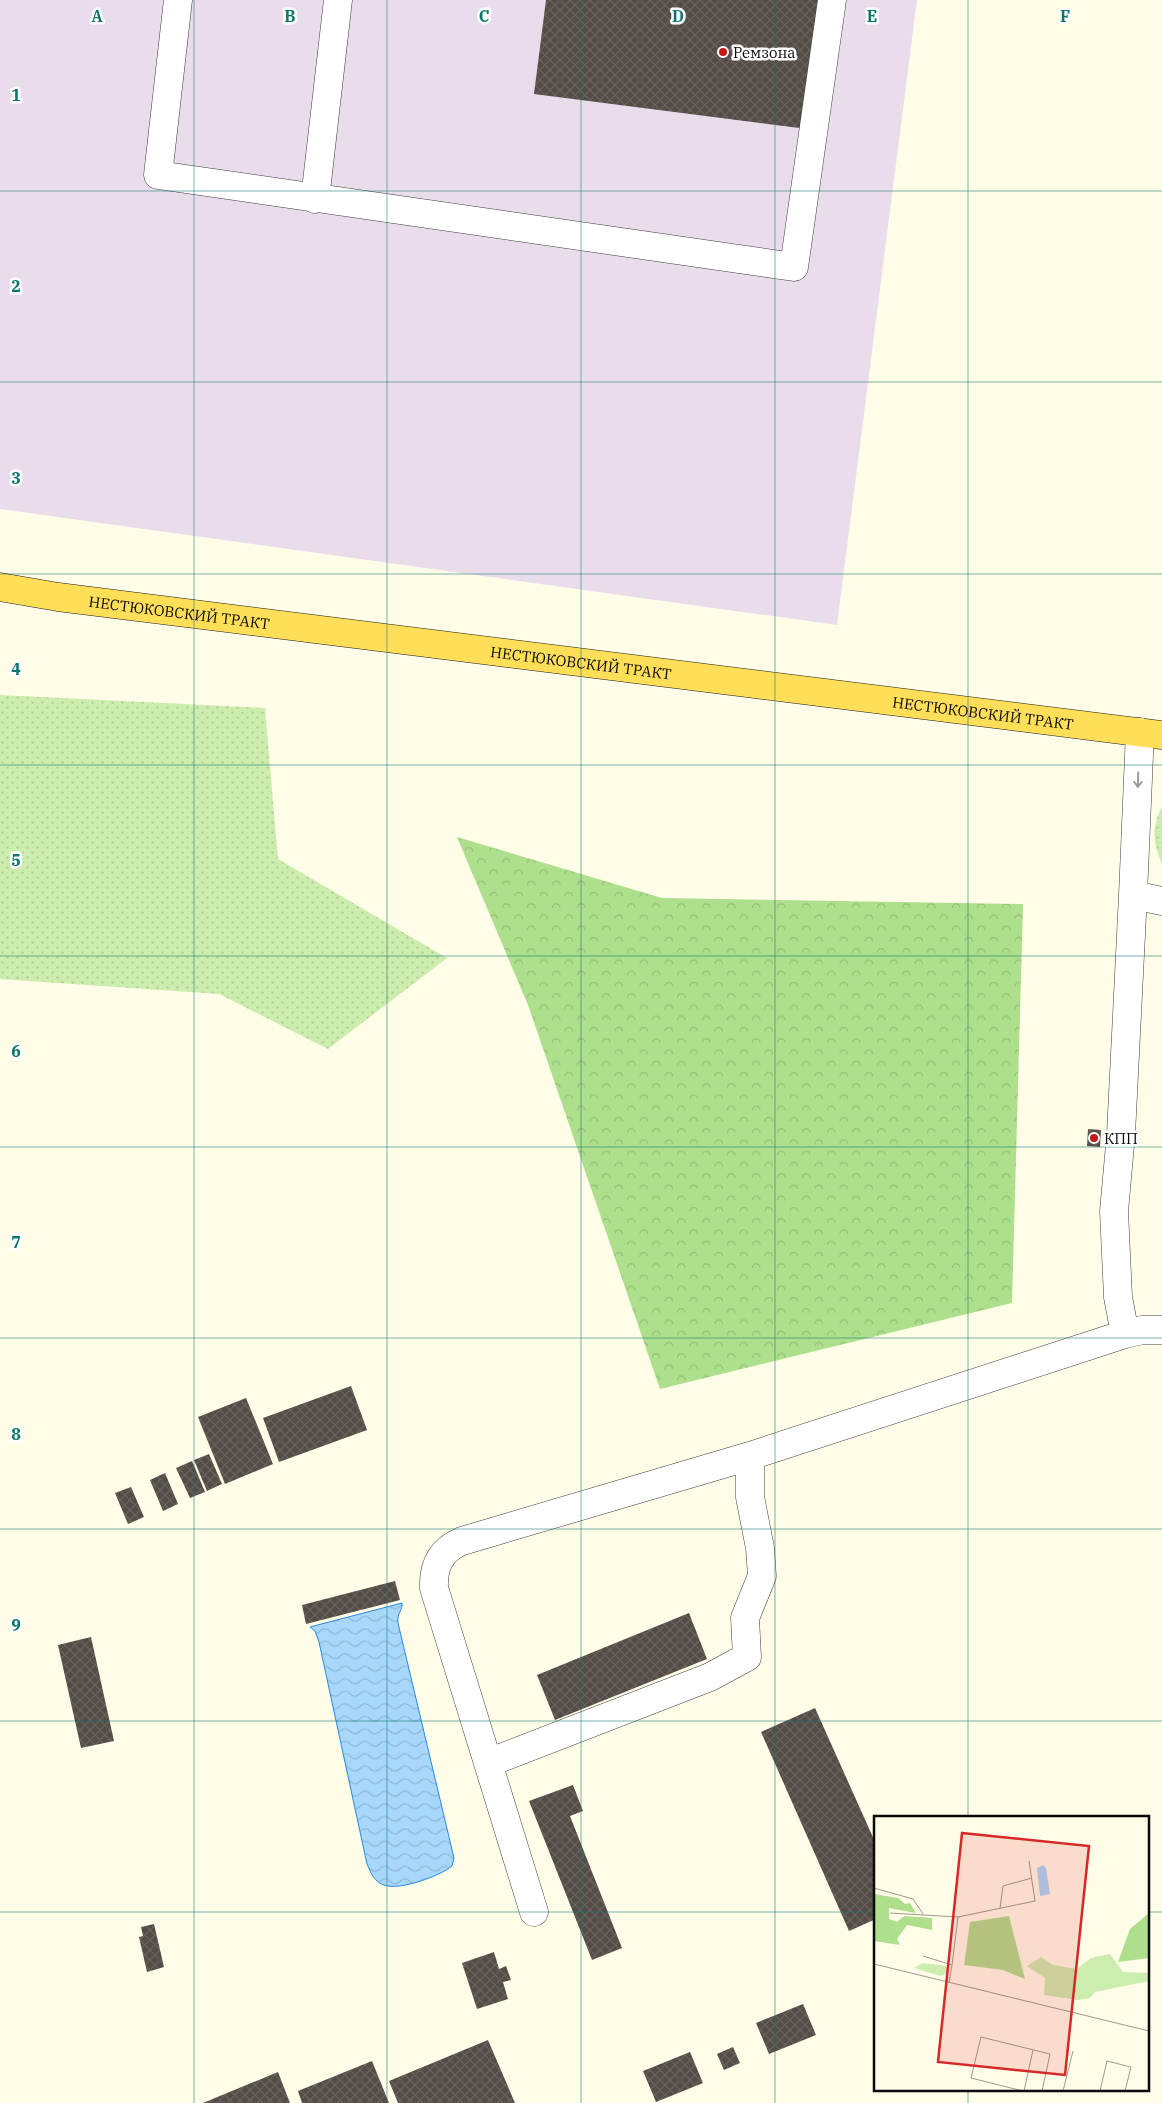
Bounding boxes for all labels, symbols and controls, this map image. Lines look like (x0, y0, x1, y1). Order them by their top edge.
text: A (91, 6, 103, 26)
text: B (284, 6, 296, 26)
text: C (479, 6, 489, 26)
text: D (672, 6, 684, 26)
text: E (867, 6, 877, 26)
text: F (1060, 6, 1070, 26)
place label: Ремзона (733, 43, 796, 62)
marker: Ремзона (717, 46, 729, 58)
text: 1 (11, 85, 21, 105)
text: 2 (11, 276, 21, 296)
text: 3 (11, 468, 21, 488)
street label: НЕСТЮКОВСКИЙ ТРАКТ (88, 591, 271, 633)
street label: НЕСТЮКОВСКИЙ ТРАКТ (489, 642, 673, 683)
text: 4 (11, 659, 21, 679)
street label: НЕСТЮКОВСКИЙ ТРАКТ (891, 692, 1075, 733)
one-way arrow (1133, 772, 1142, 788)
text: 5 (11, 850, 21, 870)
text: 6 (11, 1041, 21, 1061)
place label: КПП (1104, 1129, 1138, 1148)
marker: КПП (1088, 1132, 1100, 1144)
text: 7 (11, 1232, 21, 1252)
text: 8 (11, 1424, 21, 1444)
text: 9 (11, 1615, 21, 1635)
inset map (874, 1816, 1150, 2090)

